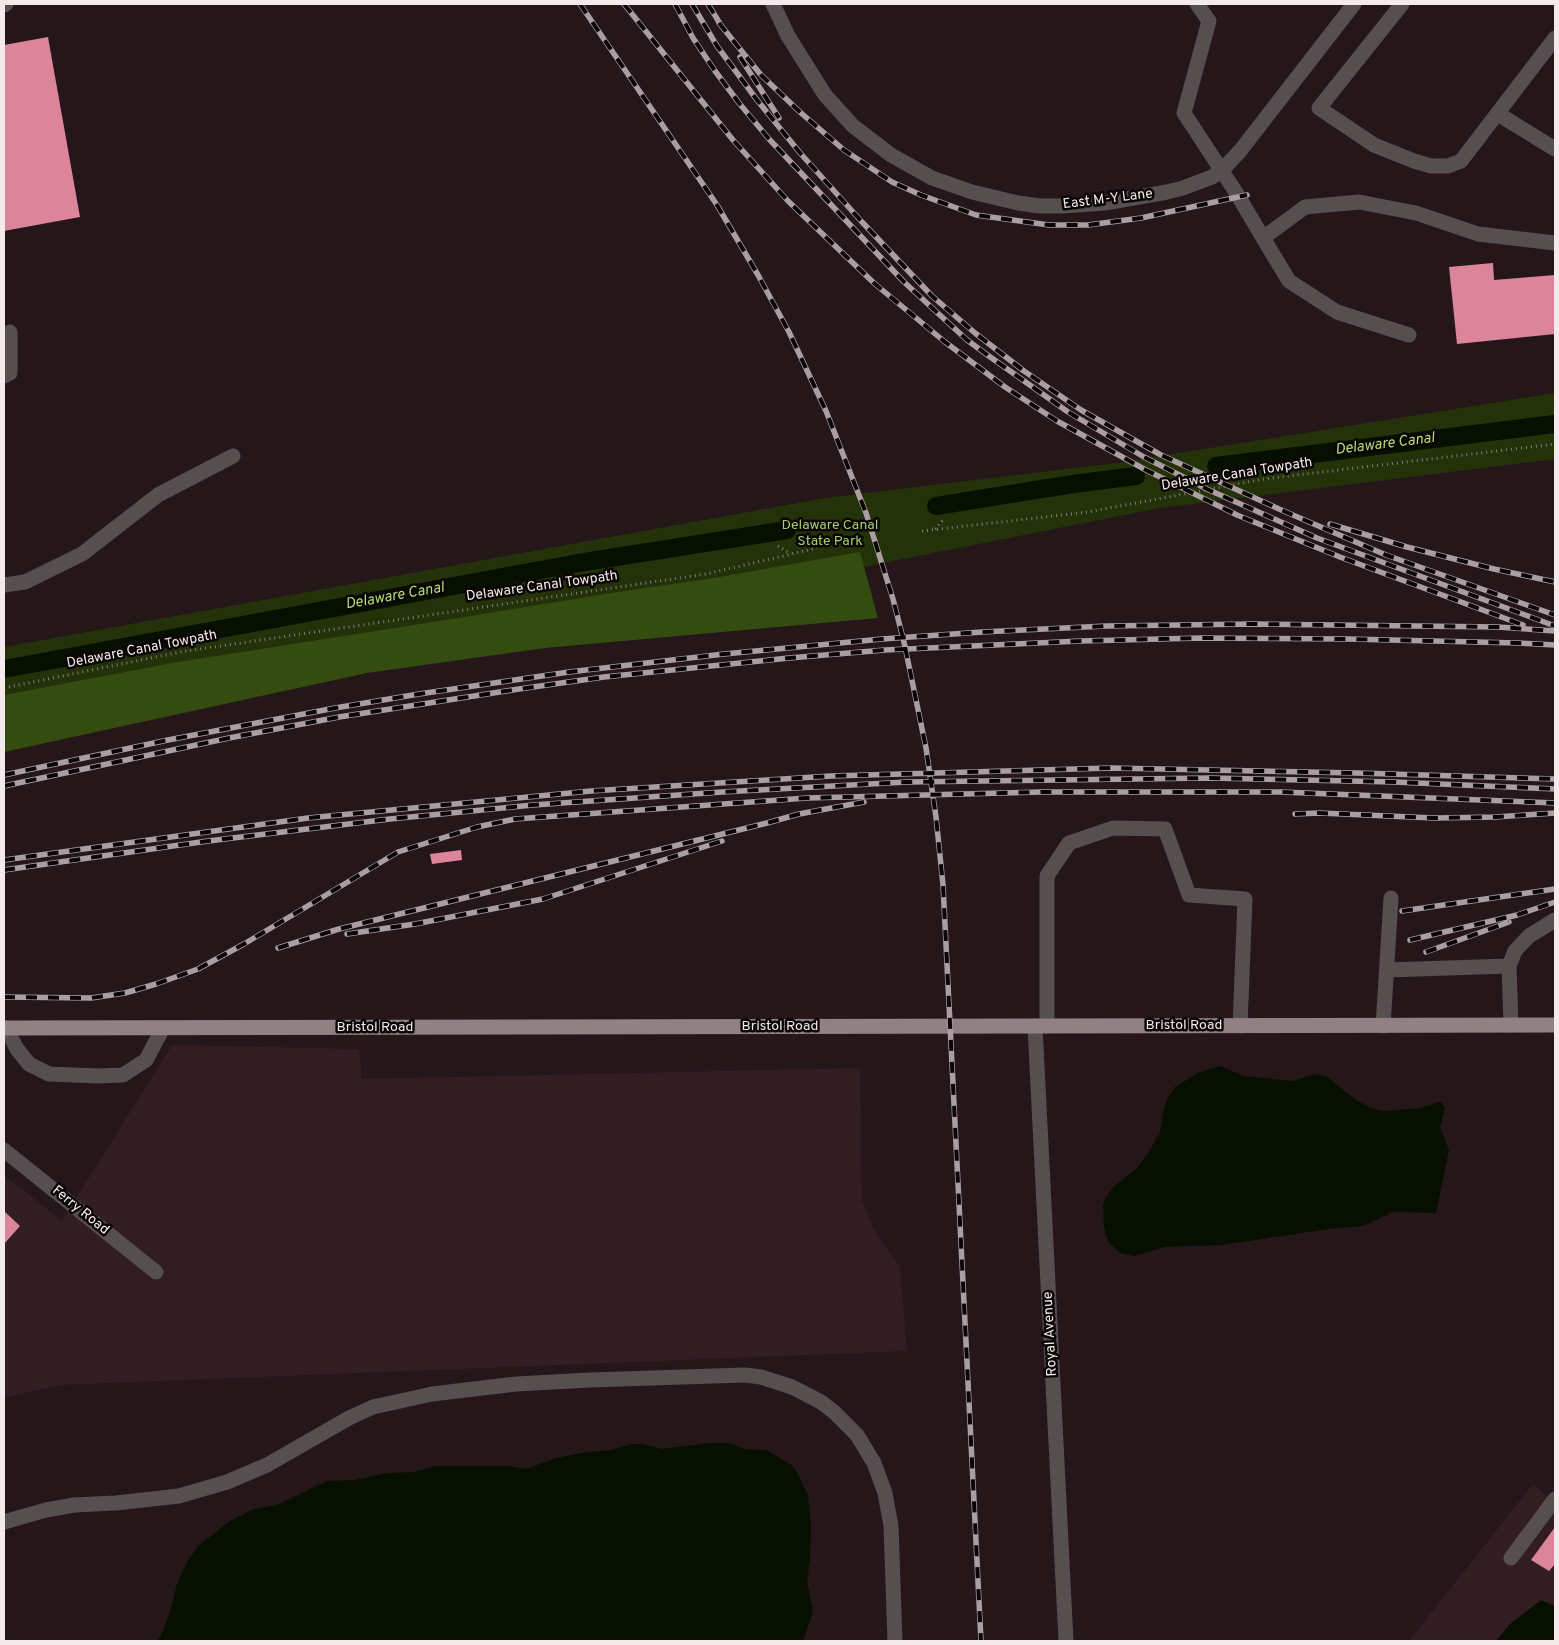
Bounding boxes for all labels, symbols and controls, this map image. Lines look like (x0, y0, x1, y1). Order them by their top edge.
street label: East M-Y Lane (1062, 186, 1154, 214)
water label: Delaware Canal (1334, 430, 1436, 460)
street label: Delaware Canal Towpath (1160, 455, 1314, 495)
park label: Delaware Canal State Park (782, 518, 878, 550)
street label: Delaware Canal Towpath (465, 568, 619, 606)
water label: Delaware Canal (344, 579, 446, 615)
street label: Delaware Canal Towpath (65, 627, 219, 673)
street label: Bristol Road (1146, 1018, 1222, 1034)
street label: Bristol Road (742, 1019, 818, 1035)
street label: Bristol Road (337, 1020, 413, 1036)
street label: Ferry Road (48, 1183, 112, 1239)
street label: Royal Avenue (1040, 1291, 1062, 1377)

